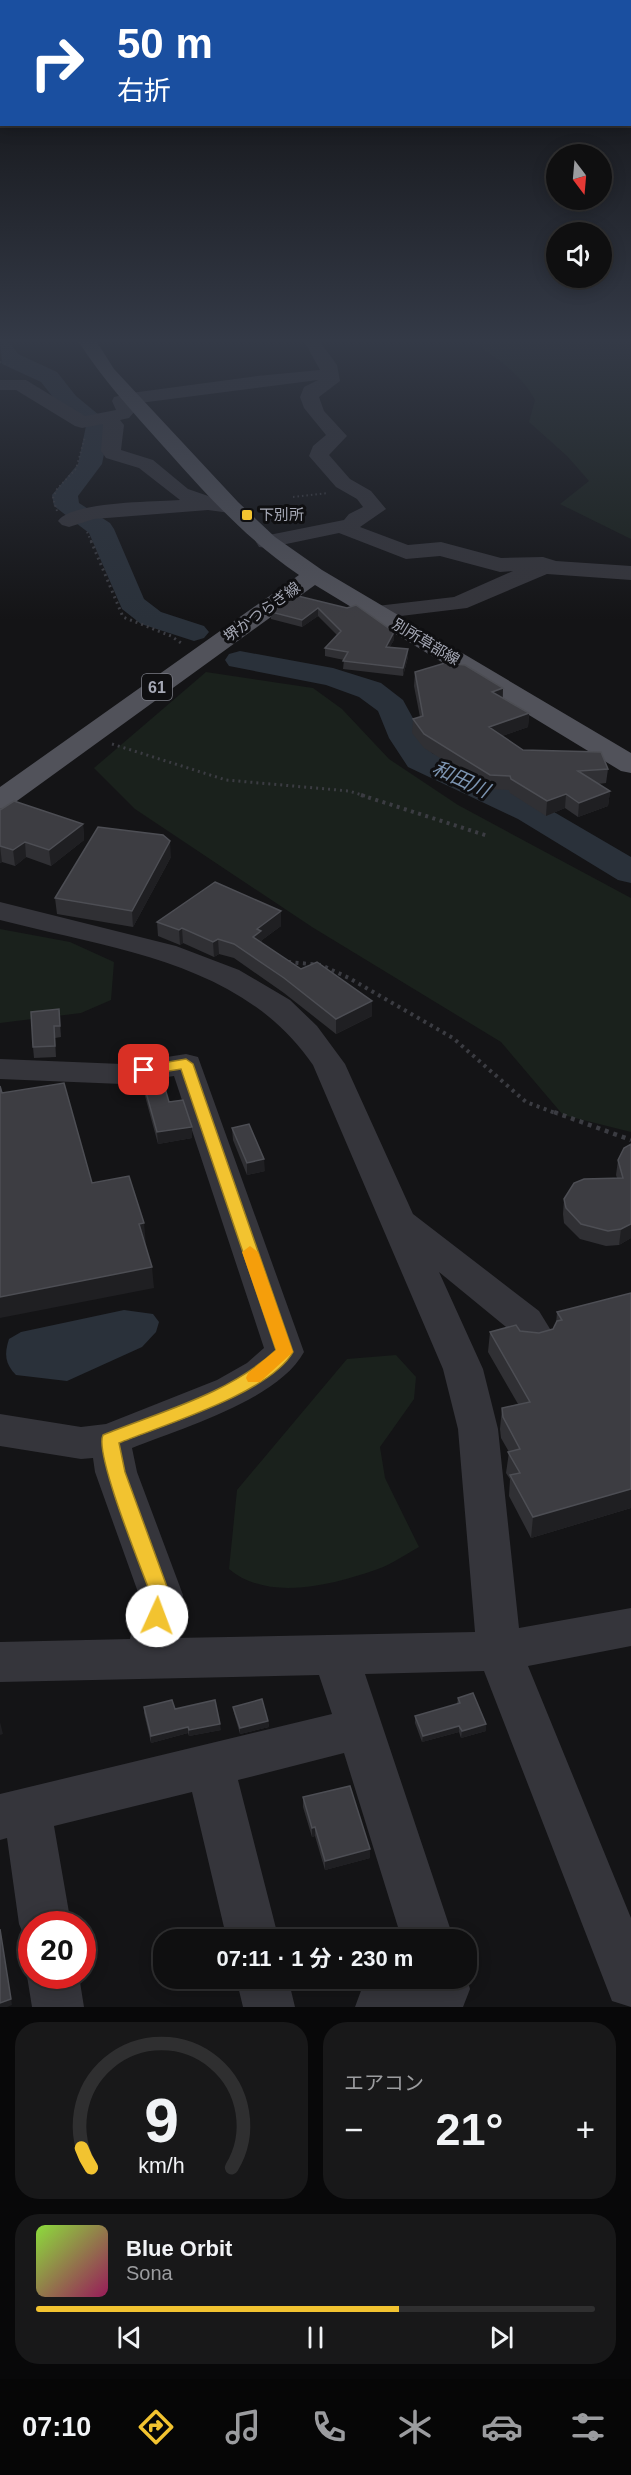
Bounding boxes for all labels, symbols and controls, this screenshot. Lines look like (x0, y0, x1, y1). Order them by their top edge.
text: 50 m (117, 20, 213, 67)
icon: right (18, 24, 96, 102)
text: 右折 (117, 76, 171, 106)
north arrow (546, 144, 612, 210)
map controls (546, 144, 612, 288)
button: sound (546, 222, 612, 288)
place label: 下別所 (259, 506, 304, 523)
marker: 下別所 (240, 508, 254, 522)
street label: 堺かつらぎ線 (220, 578, 303, 645)
street label: 別所草部線 (390, 615, 463, 668)
road number: 61 (142, 674, 172, 700)
water label: 和田川 (429, 756, 495, 802)
pin (118, 1044, 169, 1095)
icon: arrive (127, 1053, 160, 1086)
position arrow (125, 1584, 189, 1648)
speed limit sign: 20 (18, 1911, 96, 1989)
text: 07:11 · 1 分 · 230 m (217, 1946, 413, 1971)
text: エアコン (344, 2072, 424, 2094)
text: 9 (144, 2086, 179, 2155)
text: 21° (435, 2104, 504, 2155)
text: − (344, 2111, 363, 2148)
text: + (576, 2111, 595, 2148)
text: km/h (138, 2154, 185, 2178)
text: Blue Orbit (126, 2236, 232, 2261)
text: Sona (126, 2262, 173, 2284)
icon: previous (113, 2321, 146, 2354)
icon: pause (299, 2321, 332, 2354)
icon: next (485, 2321, 518, 2354)
icon: directions (135, 2406, 177, 2448)
icon: music (222, 2406, 264, 2448)
icon: phone (308, 2406, 350, 2448)
icon: climate (394, 2406, 436, 2448)
icon: car (481, 2406, 523, 2448)
icon: filters (567, 2406, 609, 2448)
text: 07:10 (22, 2412, 91, 2442)

